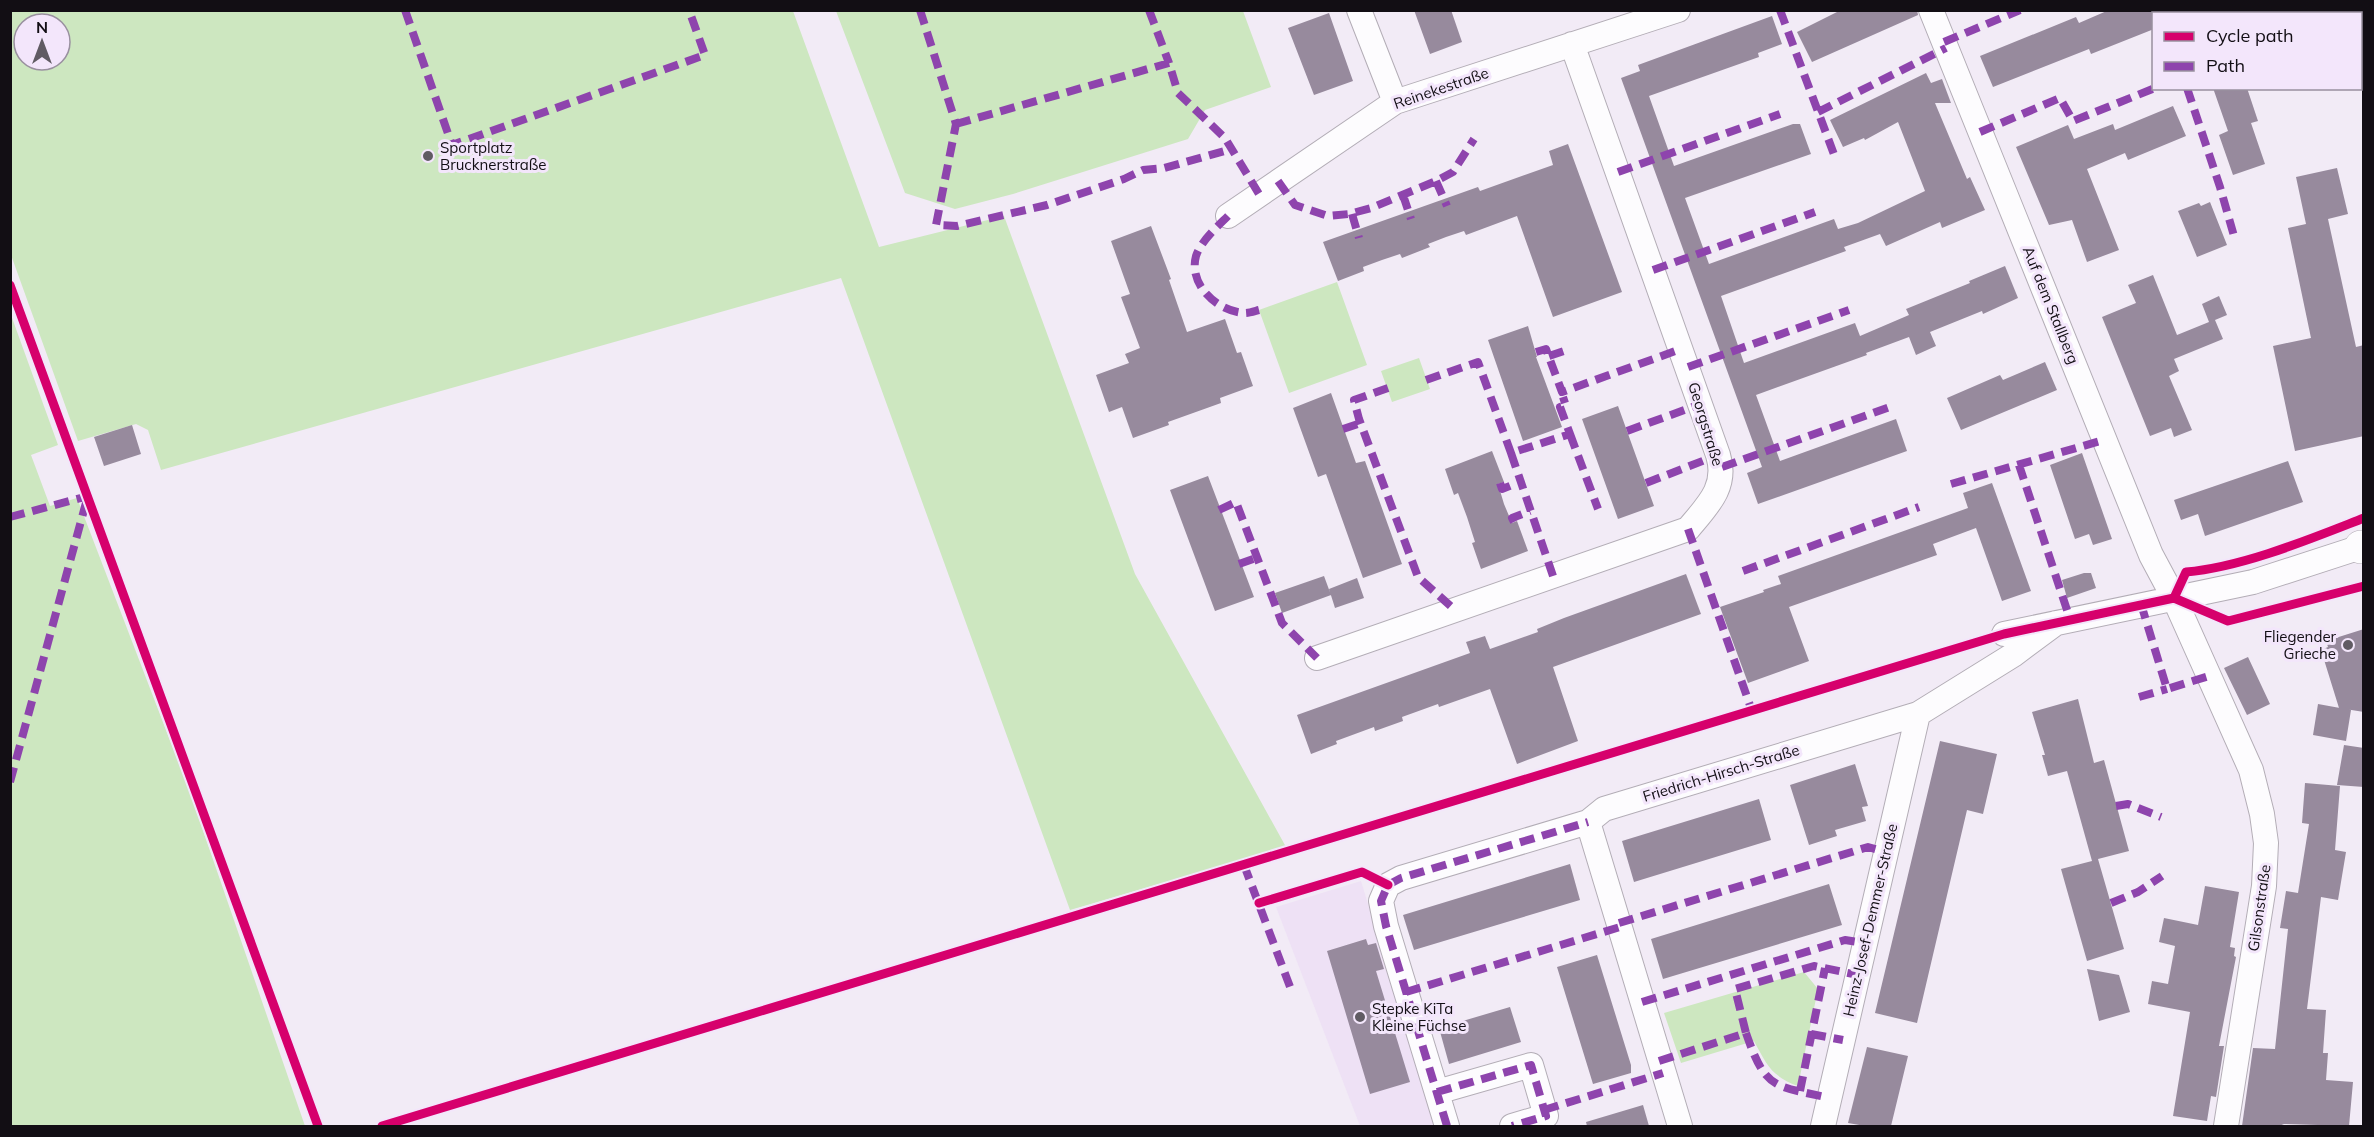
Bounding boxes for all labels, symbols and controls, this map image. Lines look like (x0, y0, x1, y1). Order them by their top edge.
north arrow (12, 12, 72, 72)
legend (2152, 12, 2362, 90)
text: N (36, 17, 48, 37)
text: Cycle path (2206, 24, 2293, 47)
text: Path (2206, 54, 2245, 77)
street label: Reinekestraße (1391, 63, 1491, 113)
place label: Sportplatz Brucknerstraße (440, 138, 546, 174)
marker: Sportplatz Brucknerstraße (421, 149, 435, 163)
street label: Auf dem Stallberg (2019, 243, 2083, 367)
street label: Georgstraße (1684, 380, 1728, 468)
place label: Fliegender Grieche (2264, 627, 2337, 663)
marker: Fliegender Grieche (2341, 638, 2355, 652)
street label: Friedrich-Hirsch-Straße (1640, 740, 1802, 806)
street label: Heinz-Josef-Demmer-Straße (1839, 822, 1901, 1018)
street label: Gilsonstraße (2243, 863, 2275, 953)
place label: Stepke KiTa Kleine Füchse (1372, 999, 1466, 1035)
marker: Stepke KiTa Kleine Füchse (1353, 1010, 1367, 1024)

